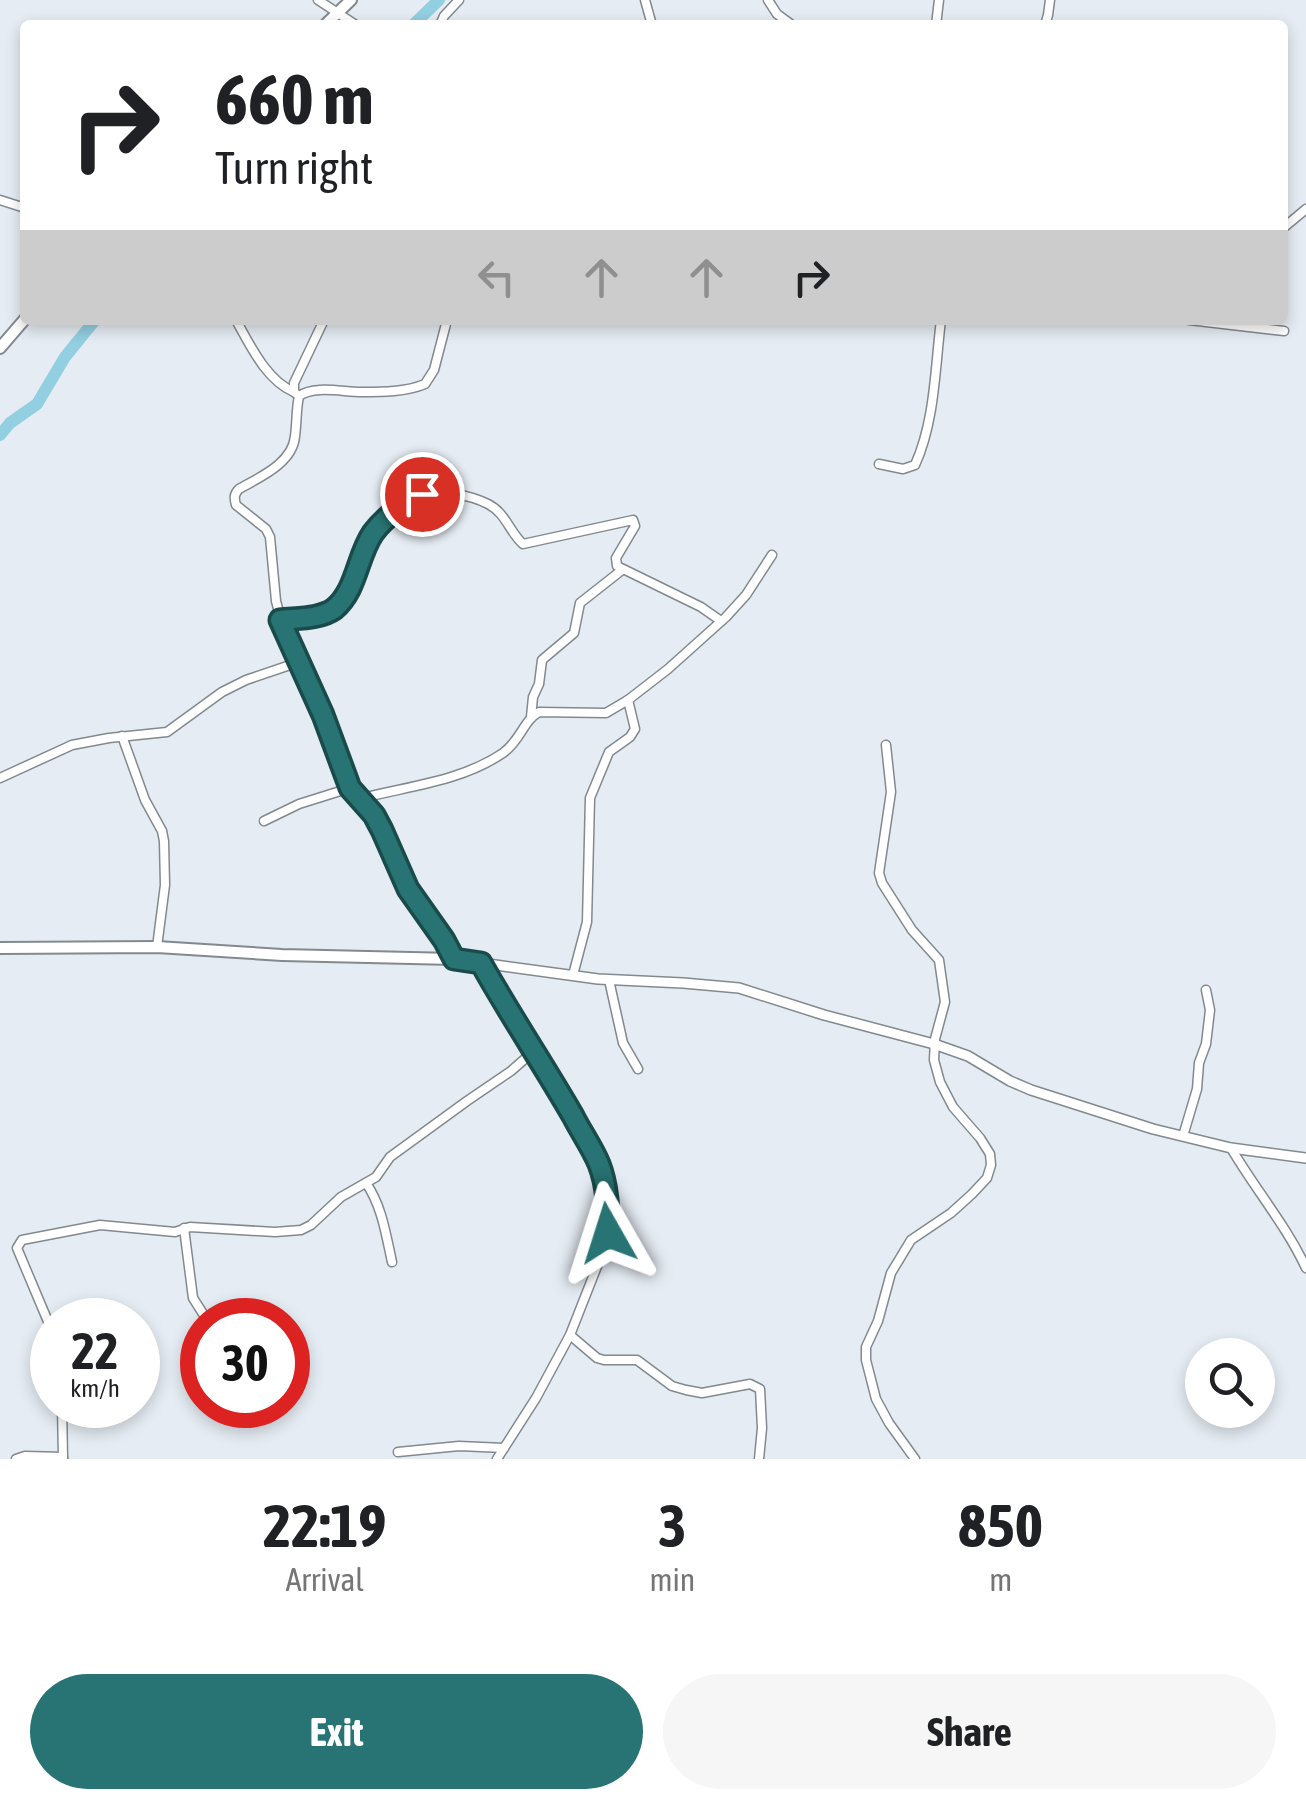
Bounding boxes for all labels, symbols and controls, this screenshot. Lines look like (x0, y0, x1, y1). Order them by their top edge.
text: 660 m (215, 59, 374, 139)
icon: right (50, 60, 180, 190)
text: Turn right (215, 142, 373, 194)
icon: left (469, 250, 524, 305)
icon: ahead (574, 250, 629, 305)
icon: ahead (679, 250, 734, 305)
icon: right (784, 250, 839, 305)
pin (380, 452, 465, 537)
icon: arrive (395, 467, 450, 522)
position arrow (556, 1181, 660, 1285)
speed limit sign: 30 (180, 1298, 310, 1428)
text: 22 (71, 1322, 118, 1380)
map controls (1185, 1338, 1275, 1428)
button: search (1185, 1338, 1275, 1428)
text: km/h (70, 1374, 120, 1402)
text: 22:19 (263, 1491, 386, 1560)
text: 3 (658, 1491, 687, 1560)
text: 850 (958, 1491, 1043, 1560)
text: Arrival (286, 1561, 364, 1598)
text: min (649, 1561, 695, 1598)
text: m (989, 1561, 1012, 1598)
button: Exit (30, 1674, 643, 1789)
button: Share (663, 1674, 1276, 1789)

